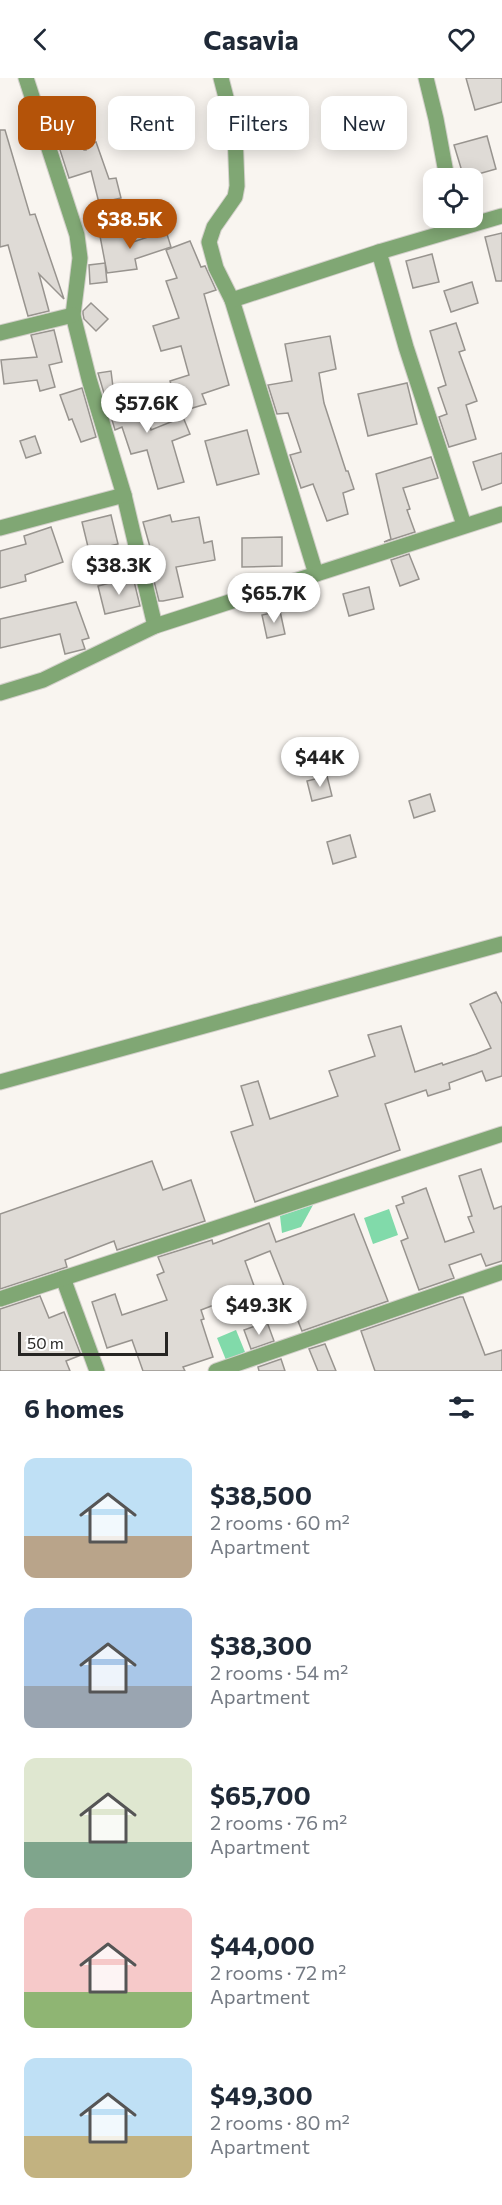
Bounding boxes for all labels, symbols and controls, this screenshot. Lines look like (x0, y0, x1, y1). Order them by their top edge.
icon: back (24, 23, 57, 56)
text: Casavia (203, 23, 299, 56)
icon: heart (445, 23, 478, 56)
chip: Buy (18, 96, 96, 150)
chip: Rent (108, 96, 195, 150)
chip: Filters (207, 96, 309, 150)
chip: New (321, 96, 407, 150)
map controls (423, 168, 483, 228)
button: locate (423, 168, 483, 228)
pin: $38.5K (81, 199, 179, 250)
text: $38.5K (97, 206, 163, 230)
pin: $57.6K (98, 383, 196, 434)
text: $57.6K (115, 390, 179, 414)
pin: $38.3K (70, 545, 168, 596)
text: $38.3K (86, 552, 152, 576)
pin: $65.7K (225, 573, 323, 624)
text: $65.7K (241, 580, 307, 604)
pin: $44K (284, 737, 356, 788)
text: $44K (295, 744, 345, 768)
pin: $49.3K (210, 1285, 308, 1336)
text: $49.3K (226, 1292, 292, 1316)
scale bar (18, 1329, 168, 1356)
text: 50 m (27, 1333, 64, 1352)
icon: filters (445, 1391, 478, 1424)
text: 6 homes (24, 1392, 124, 1423)
text: $38,500 (210, 1479, 312, 1510)
icon: home (72, 1482, 144, 1554)
text: 2 rooms · 60 m² (210, 1510, 350, 1534)
text: Apartment (210, 1534, 310, 1558)
text: $38,300 (210, 1629, 312, 1660)
icon: home (72, 1632, 144, 1704)
text: 2 rooms · 54 m² (210, 1660, 348, 1684)
text: Apartment (210, 1684, 310, 1708)
text: $65,700 (210, 1779, 311, 1810)
icon: home (72, 1782, 144, 1854)
text: 2 rooms · 76 m² (210, 1810, 347, 1834)
text: Apartment (210, 1834, 310, 1858)
text: $44,000 (210, 1929, 315, 1960)
icon: home (72, 1932, 144, 2004)
text: 2 rooms · 72 m² (210, 1960, 346, 1984)
text: Apartment (210, 1984, 310, 2008)
text: $49,300 (210, 2079, 313, 2110)
icon: home (72, 2082, 144, 2154)
text: 2 rooms · 80 m² (210, 2110, 350, 2134)
text: Apartment (210, 2134, 310, 2158)

